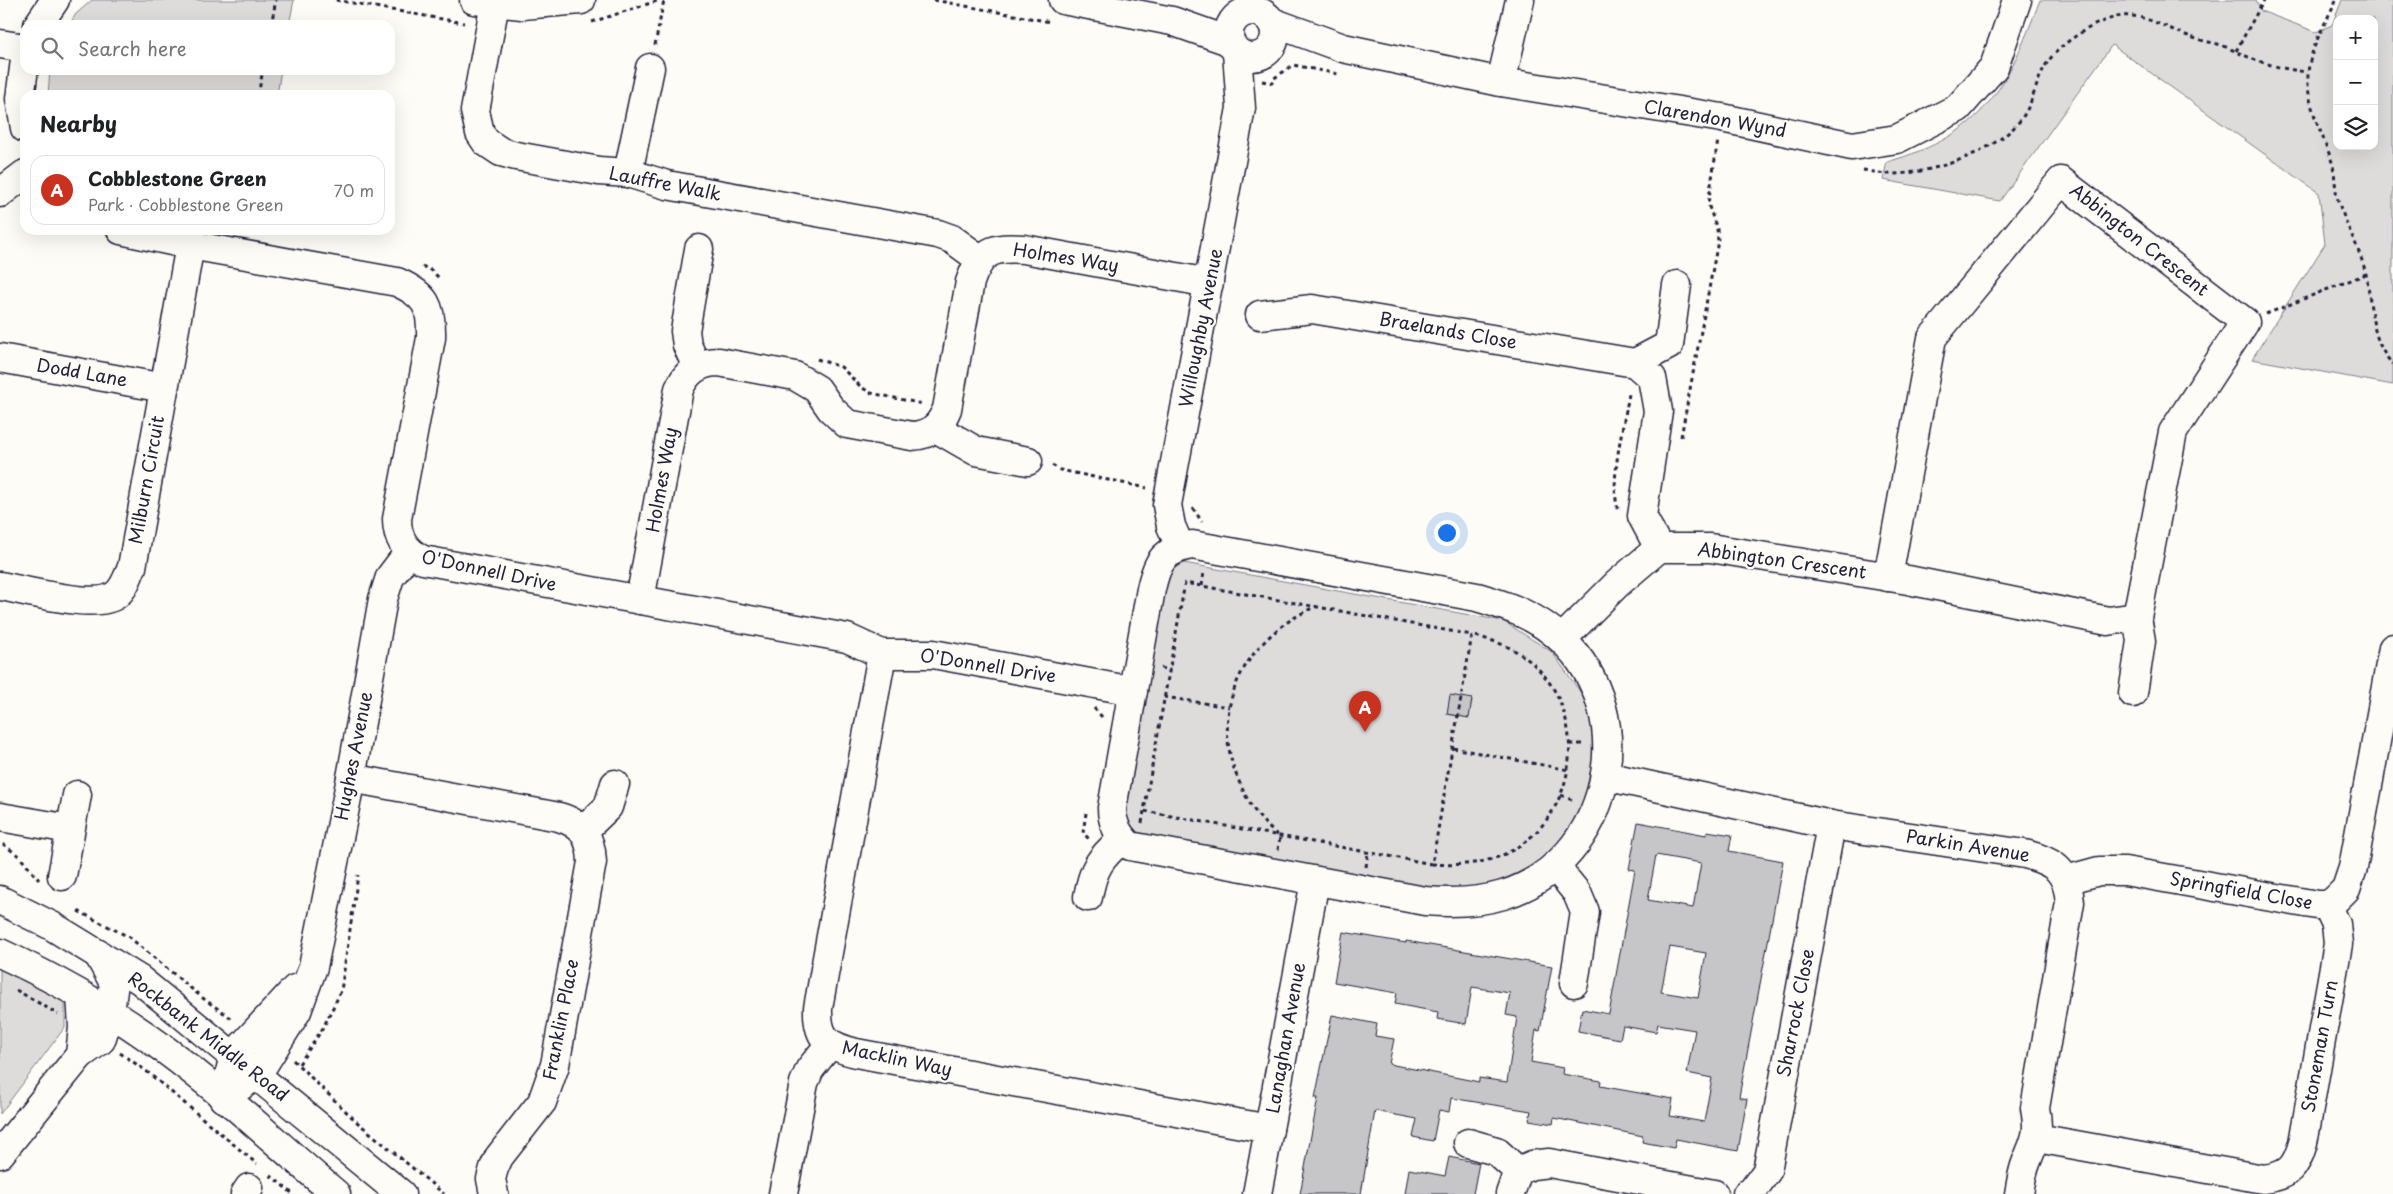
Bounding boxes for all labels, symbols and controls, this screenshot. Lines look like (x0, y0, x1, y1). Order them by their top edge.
map controls (2333, 15, 2378, 150)
button: + (2333, 15, 2378, 60)
search box (20, 20, 395, 75)
icon: search (38, 34, 66, 62)
text: Search here (78, 34, 187, 62)
button: − (2333, 60, 2378, 105)
street label: Clarendon Wynd (1642, 92, 1789, 143)
button: layers (2333, 105, 2378, 150)
text: Nearby (40, 107, 117, 139)
street label: Lauffre Walk (607, 158, 724, 207)
text: Cobblestone Green (88, 164, 267, 192)
street label: Abbington Crescent (2065, 176, 2215, 302)
text: A (51, 178, 63, 202)
text: 70 m (334, 178, 374, 202)
text: Park · Cobblestone Green (88, 192, 284, 216)
street label: Holmes Way (1011, 235, 1121, 278)
street label: Willoughby Avenue (1171, 246, 1228, 410)
street label: Braelands Close (1377, 304, 1519, 355)
street label: Dodd Lane (35, 350, 130, 393)
street label: Milburn Circuit (121, 413, 170, 546)
street label: Holmes Way (638, 425, 683, 535)
your location (1434, 520, 1460, 546)
street label: Abbington Crescent (1696, 534, 1868, 585)
street label: O'Donnell Drive (419, 542, 559, 597)
street label: O'Donnell Drive (918, 640, 1058, 689)
street label: Hughes Avenue (327, 689, 378, 822)
pin: A (1349, 691, 1381, 732)
street label: Parkin Avenue (1904, 821, 2032, 868)
street label: Springfield Close (2168, 864, 2315, 915)
street label: Sharrock Close (1769, 946, 1820, 1079)
street label: Franklin Place (535, 957, 584, 1082)
street label: Lanaghan Avenue (1258, 960, 1311, 1115)
street label: Rockbank Middle Road (123, 964, 295, 1107)
street label: Stoneman Turn (2294, 977, 2344, 1114)
street label: Macklin Way (840, 1033, 955, 1082)

